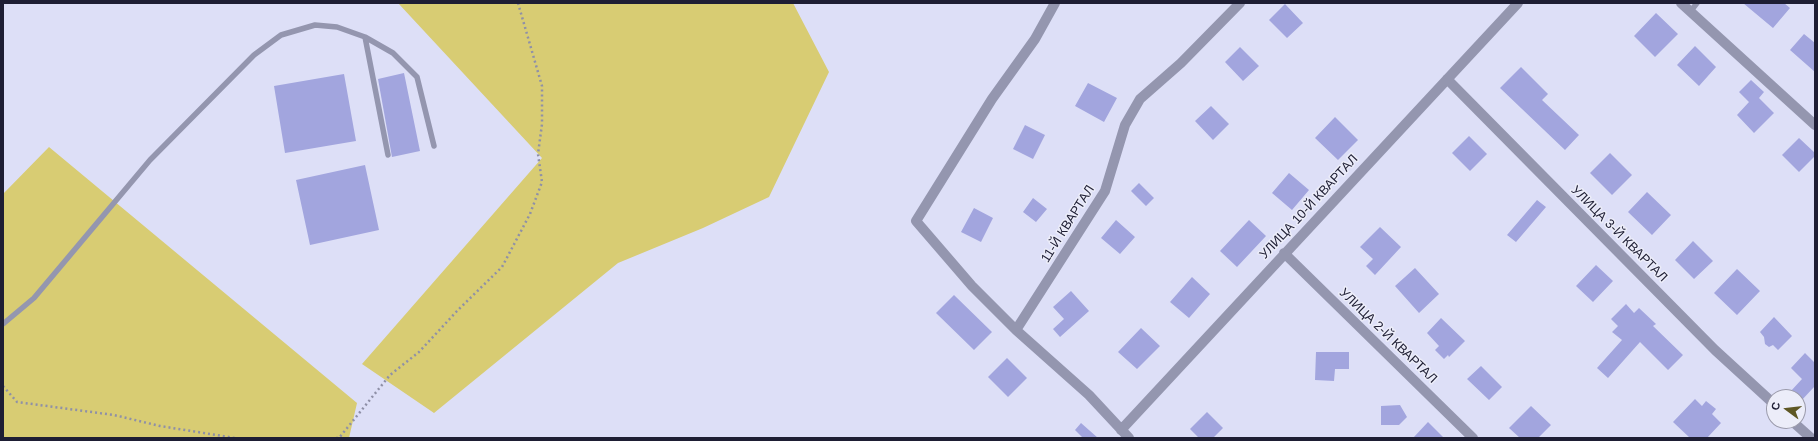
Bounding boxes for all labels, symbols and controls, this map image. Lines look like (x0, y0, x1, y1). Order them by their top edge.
street label: УЛИЦА 10-Й КВАРТАЛ (1257, 152, 1361, 262)
street label: 11-Й КВАРТАЛ (1038, 182, 1098, 266)
street label: УЛИЦА 3-Й КВАРТАЛ (1568, 183, 1670, 285)
street label: УЛИЦА 2-Й КВАРТАЛ (1336, 285, 1440, 387)
north arrow (1766, 389, 1806, 429)
text: С (1769, 401, 1782, 412)

